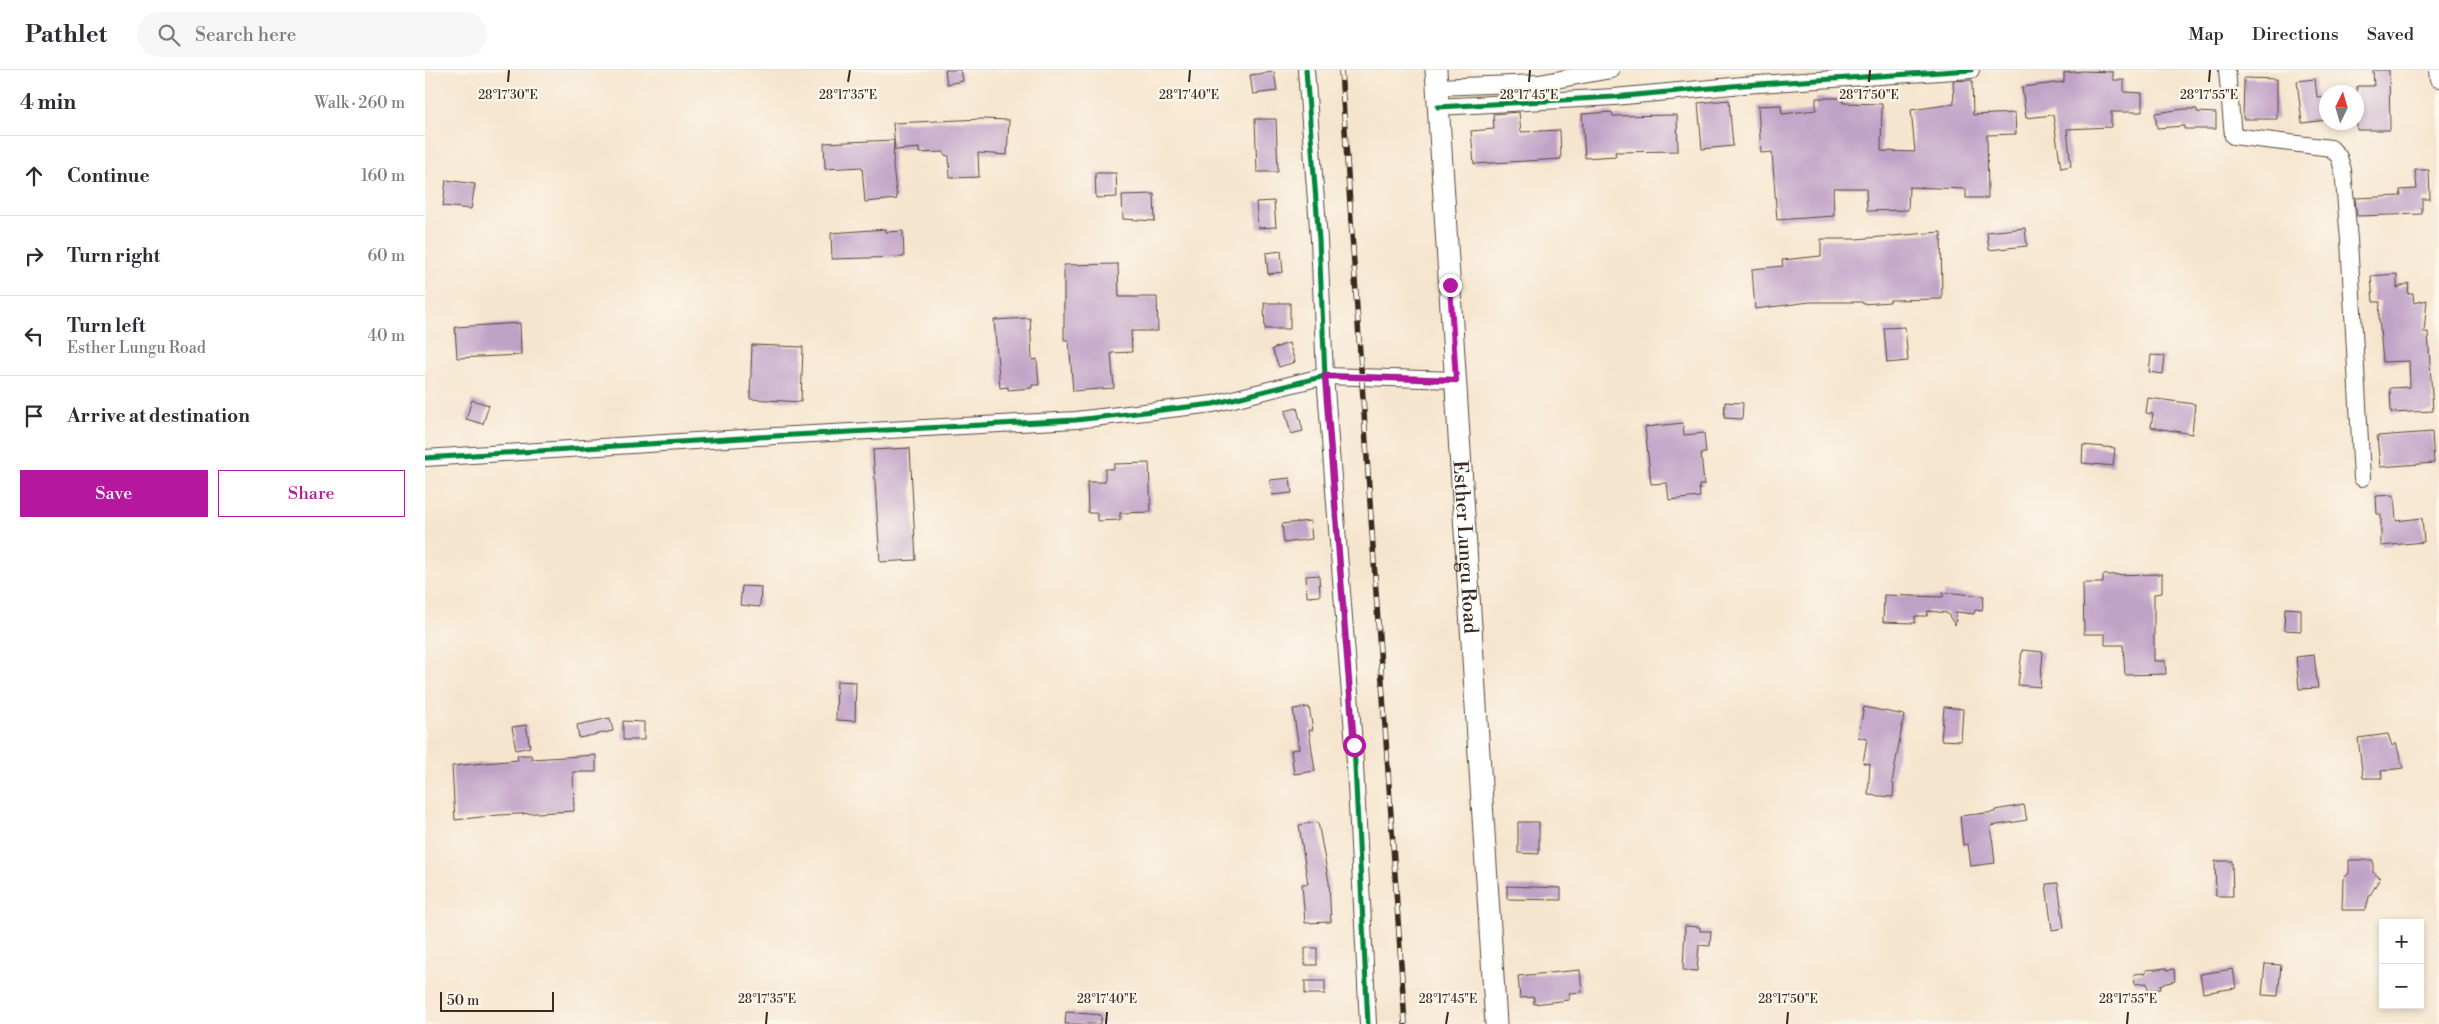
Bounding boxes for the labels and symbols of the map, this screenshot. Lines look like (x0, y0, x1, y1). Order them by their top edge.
north arrow (2319, 85, 2364, 130)
text: 28°17'30"E (478, 88, 538, 103)
text: 28°17'35"E (819, 88, 877, 103)
text: 28°17'40"E (1159, 88, 1219, 103)
text: 28°17'45"E (1500, 88, 1558, 103)
text: 28°17'50"E (1839, 88, 1899, 103)
text: 28°17'55"E (2180, 88, 2238, 103)
route end (1439, 274, 1462, 297)
street label: Esther Lungu Road (1447, 460, 1482, 635)
route start (1343, 734, 1366, 757)
scale bar (440, 989, 554, 1012)
text: 28°17'35"E (738, 992, 796, 1007)
text: 28°17'40"E (1077, 992, 1137, 1007)
text: 28°17'45"E (1419, 992, 1477, 1007)
text: 28°17'50"E (1758, 992, 1818, 1007)
text: 28°17'55"E (2099, 992, 2157, 1007)

